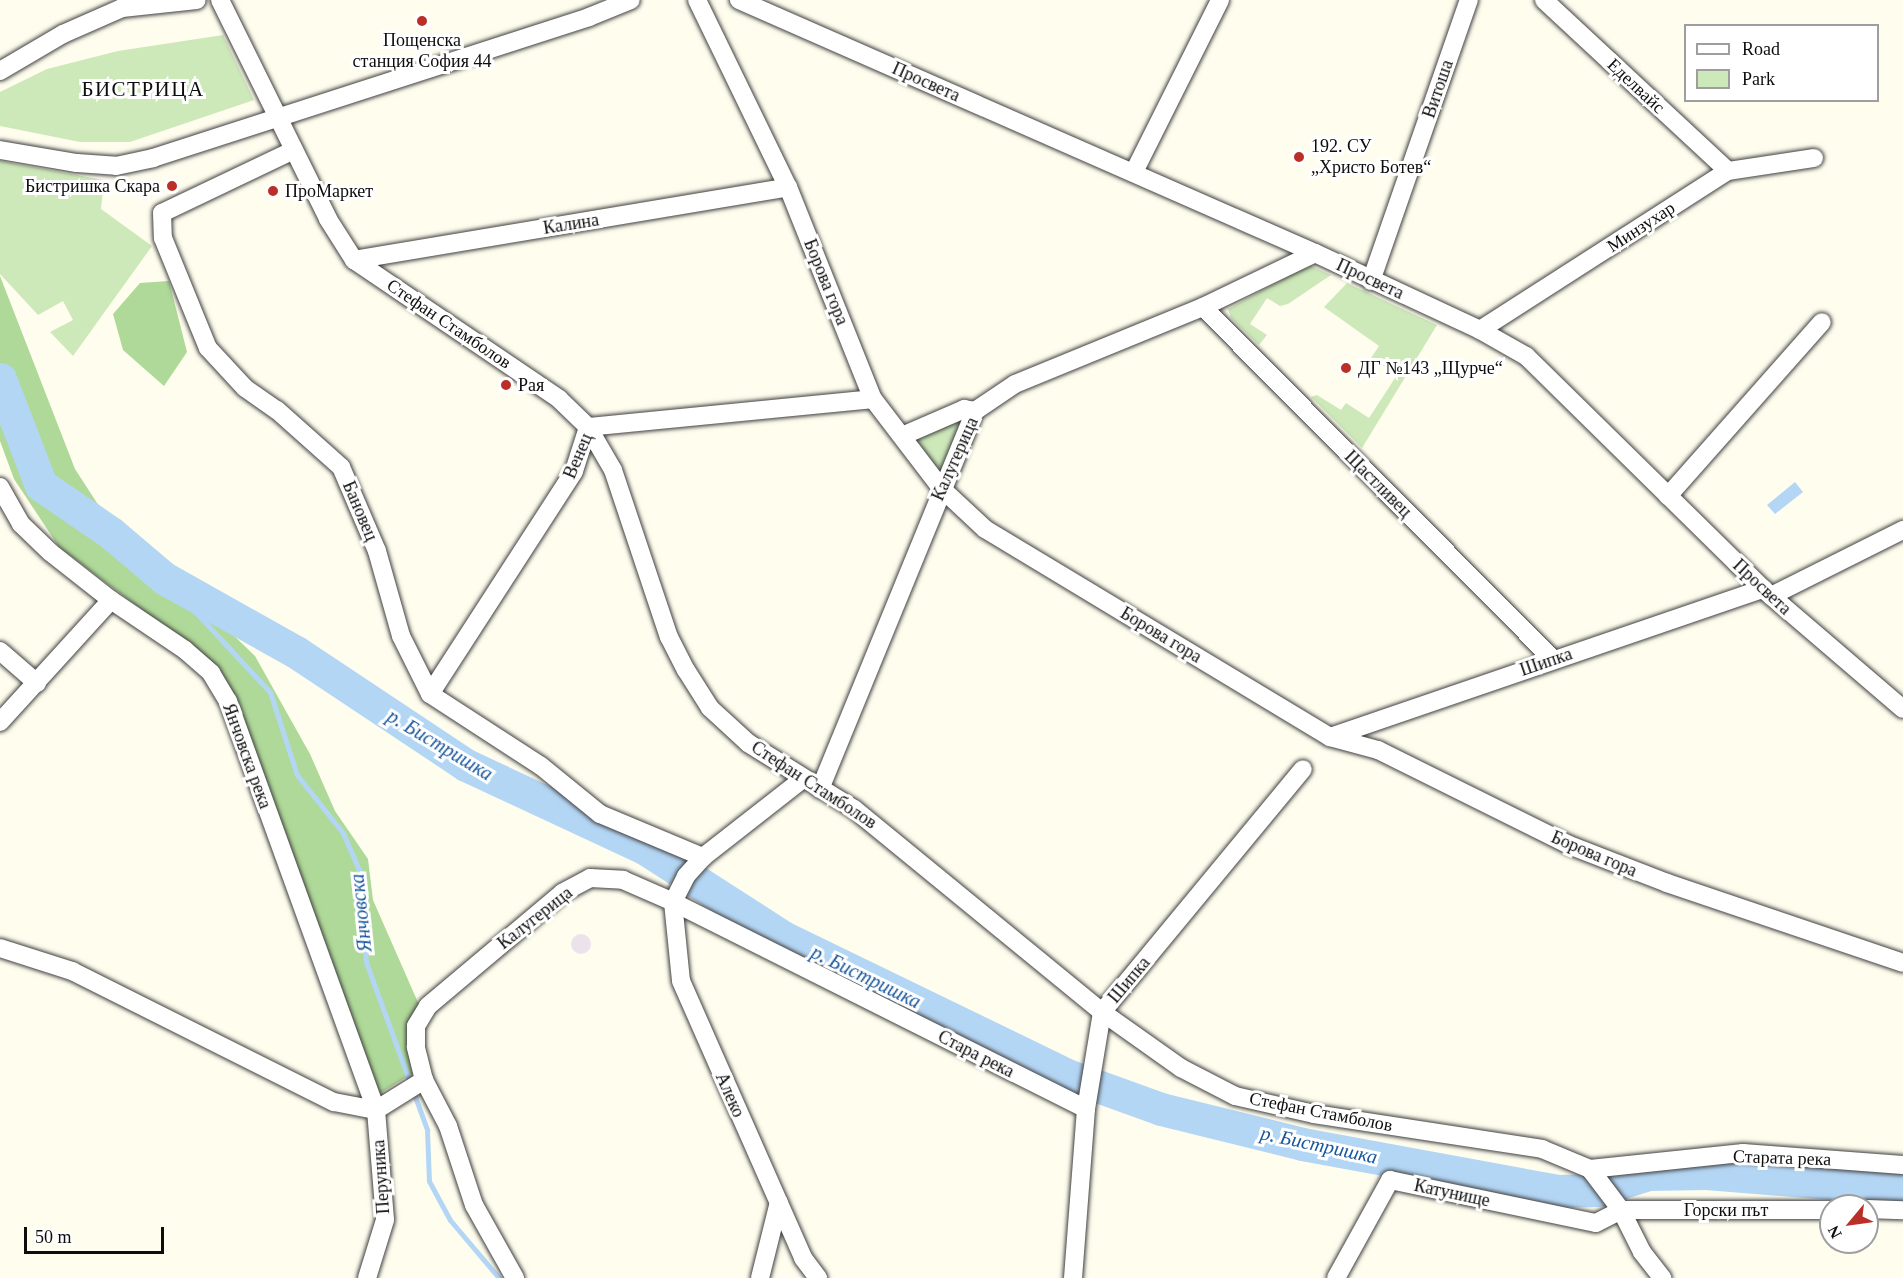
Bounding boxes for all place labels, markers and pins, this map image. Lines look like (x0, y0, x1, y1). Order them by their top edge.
marker: Пощенска станция София 44 (415, 14, 429, 28)
place label: Пощенска станция София 44 (353, 30, 491, 72)
place label: 192. СУ „Христо Ботев“ (1311, 136, 1431, 178)
marker: 192. СУ „Христо Ботев“ (1292, 150, 1306, 164)
place label: Бистришка Скара (25, 175, 160, 197)
marker: Бистришка Скара (165, 179, 179, 193)
place label: ПроМаркет (285, 180, 373, 202)
marker: ПроМаркет (266, 184, 280, 198)
place label: ДГ №143 „Щурче“ (1358, 357, 1503, 379)
marker: ДГ №143 „Щурче“ (1339, 361, 1353, 375)
place label: Рая (518, 374, 544, 396)
marker: Рая (499, 378, 513, 392)

